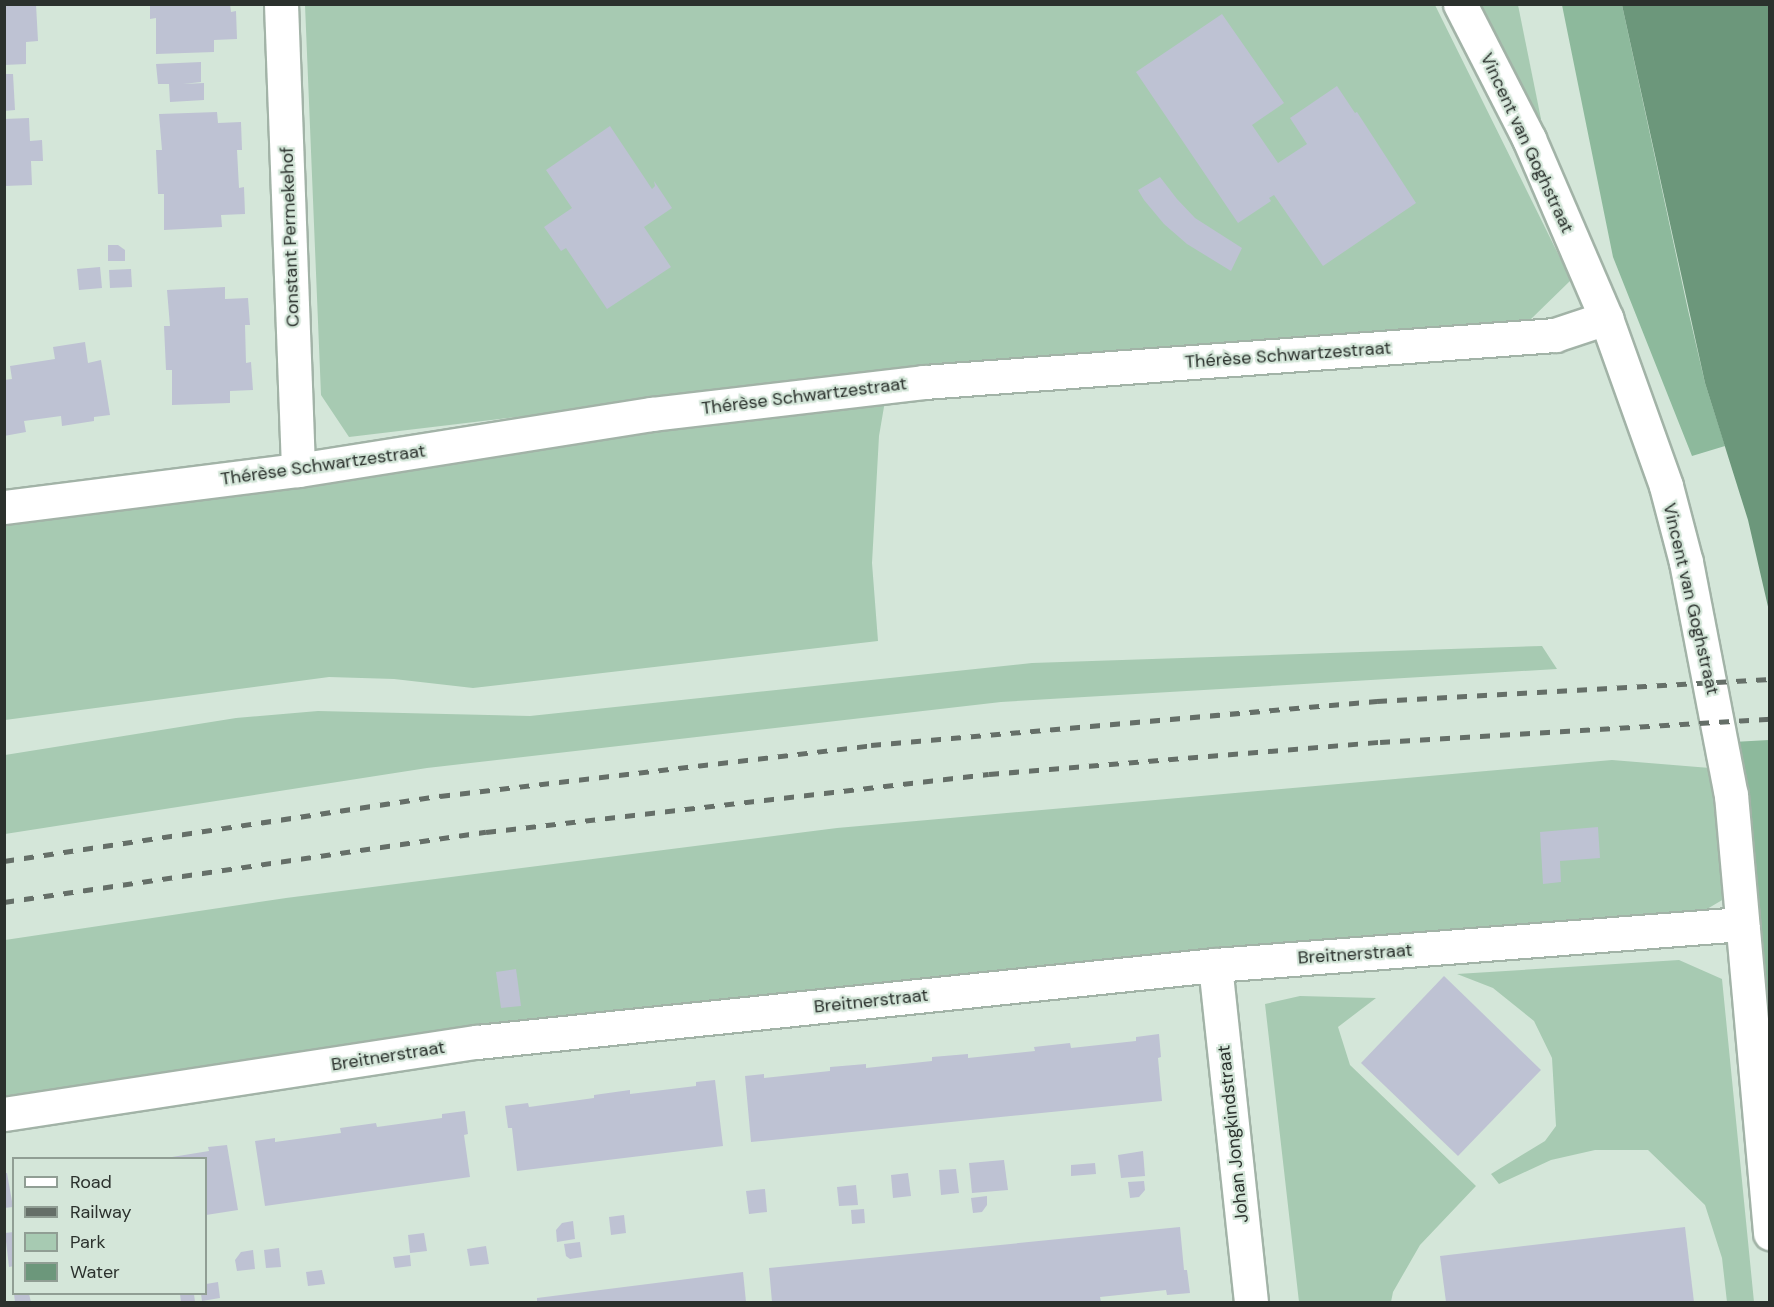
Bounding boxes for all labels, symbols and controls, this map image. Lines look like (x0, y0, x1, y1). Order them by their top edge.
street label: Vincent van Goghstraat (1476, 49, 1578, 237)
street label: Constant Permekehof (276, 146, 304, 328)
street label: Thérèse Schwartzestraat (1184, 337, 1392, 373)
street label: Thérèse Schwartzestraat (700, 373, 908, 419)
street label: Thérèse Schwartzestraat (219, 440, 427, 490)
street label: Vincent van Goghstraat (1658, 501, 1724, 697)
street label: Breitnerstraat (1297, 939, 1413, 969)
street label: Breitnerstraat (813, 984, 929, 1018)
street label: Breitnerstraat (330, 1036, 446, 1076)
street label: Johan Jongkindstraat (1213, 1044, 1253, 1224)
legend (12, 1157, 207, 1295)
text: Road (70, 1170, 112, 1194)
text: Railway (70, 1200, 132, 1224)
text: Park (70, 1230, 106, 1254)
text: Water (70, 1260, 120, 1284)

